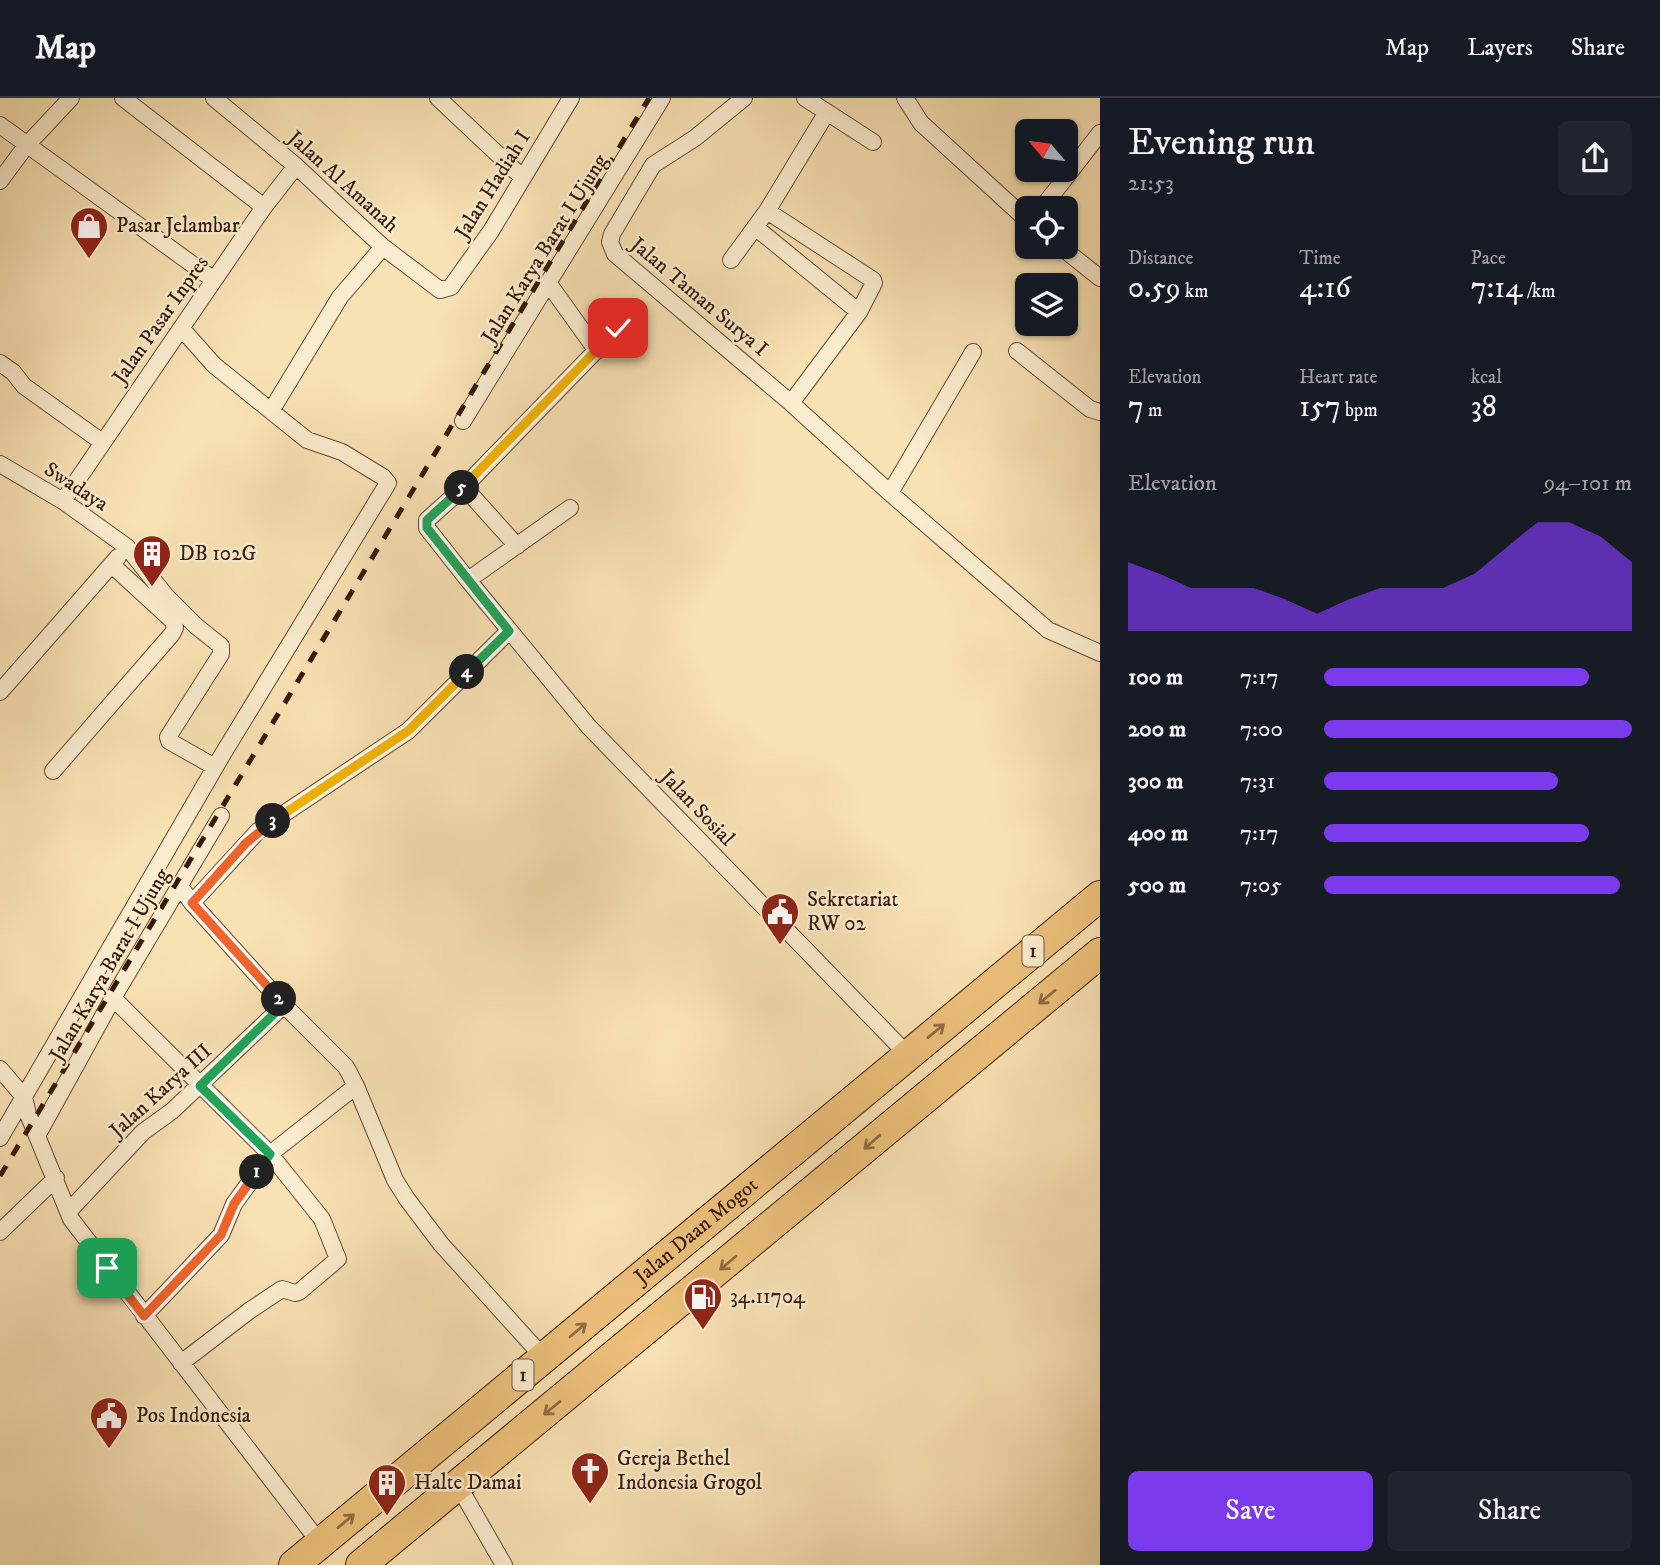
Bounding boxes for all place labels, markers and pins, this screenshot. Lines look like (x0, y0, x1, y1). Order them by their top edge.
shop icon: Pasar Jelambar (68, 205, 110, 260)
place label: Pasar Jelambar (116, 213, 240, 239)
pin (588, 298, 648, 358)
pin: 5 (444, 470, 480, 506)
building icon: DB 102G (131, 533, 173, 588)
place label: DB 102G (179, 541, 256, 567)
pin: 4 (449, 654, 484, 690)
pin: 3 (256, 804, 290, 838)
place label: Sekretariat RW 02 (807, 887, 898, 937)
public building icon: Sekretariat RW 02 (759, 891, 801, 946)
pin: 2 (262, 982, 296, 1016)
pin: 1 (240, 1154, 274, 1190)
pin (77, 1238, 137, 1298)
fuel station icon: 34.11704 (682, 1276, 724, 1331)
place label: 34.11704 (730, 1284, 806, 1310)
public building icon: Pos Indonesia (88, 1395, 130, 1450)
place label: Pos Indonesia (136, 1403, 251, 1429)
place label: Gereja Bethel Indonesia Grogol (617, 1446, 763, 1496)
church icon: Gereja Bethel Indonesia Grogol (569, 1450, 611, 1505)
building icon: Halte Damai (366, 1462, 408, 1517)
place label: Halte Damai (414, 1470, 521, 1496)

